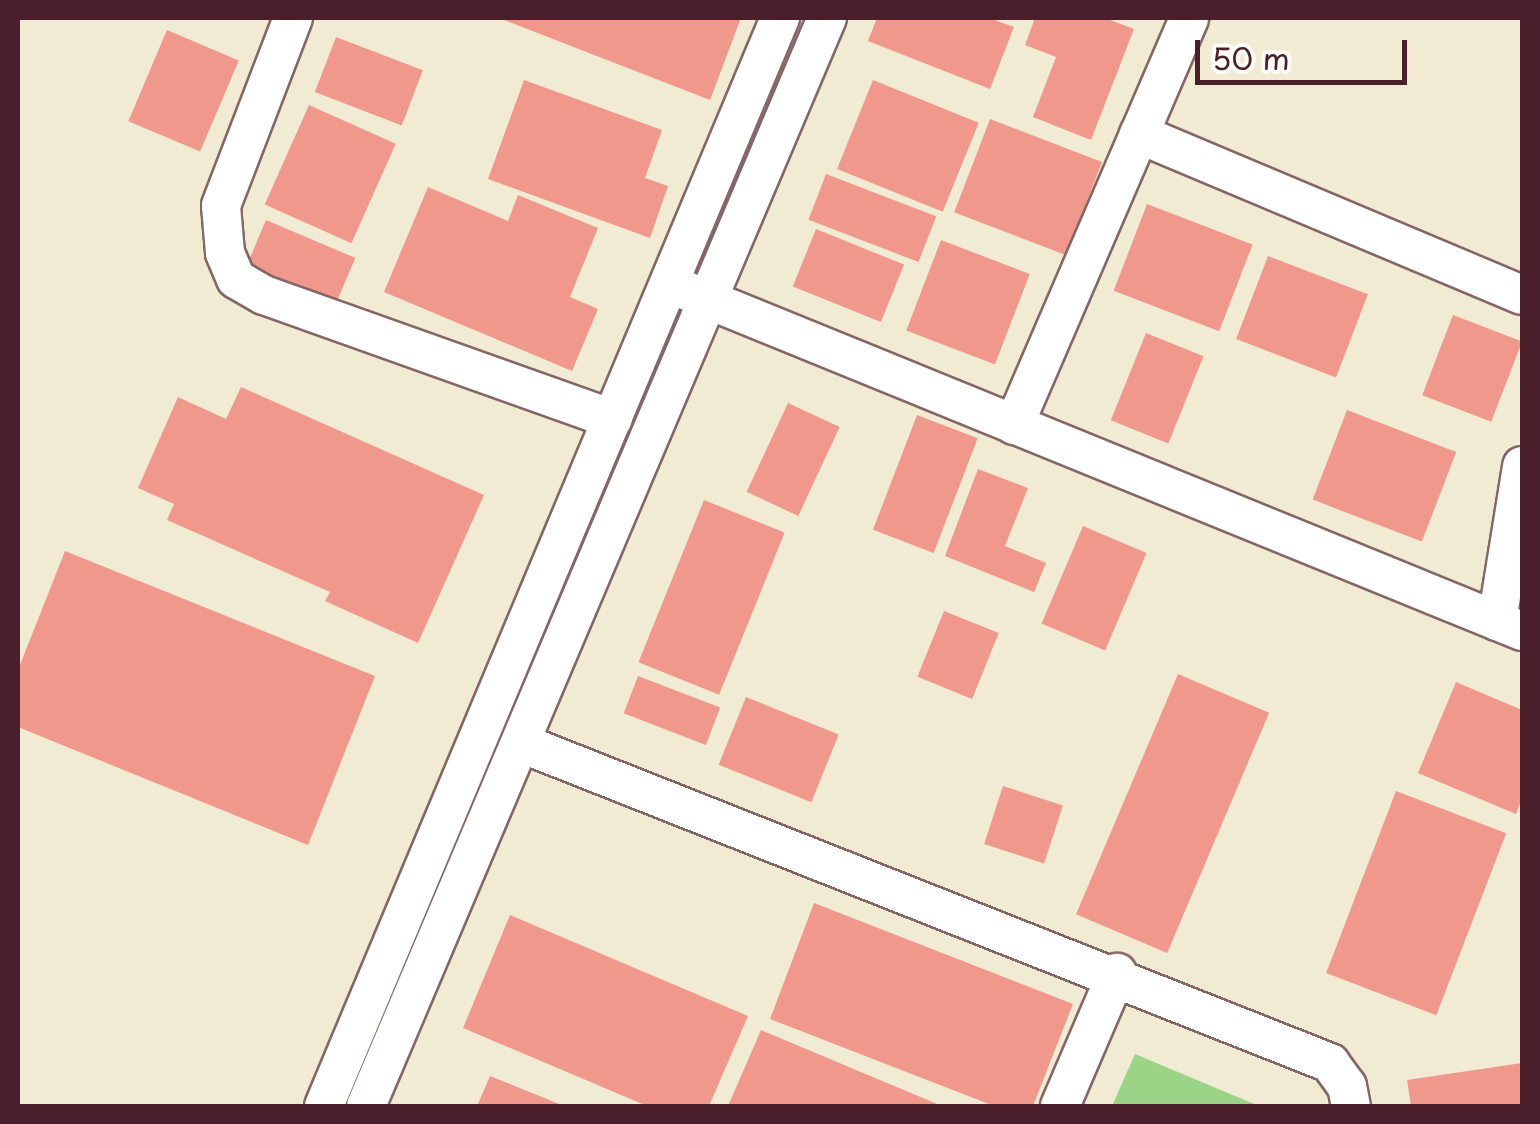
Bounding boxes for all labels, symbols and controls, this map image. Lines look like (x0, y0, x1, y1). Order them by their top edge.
scale bar (1200, 20, 1412, 82)
text: 50 m (1212, 35, 1290, 80)

